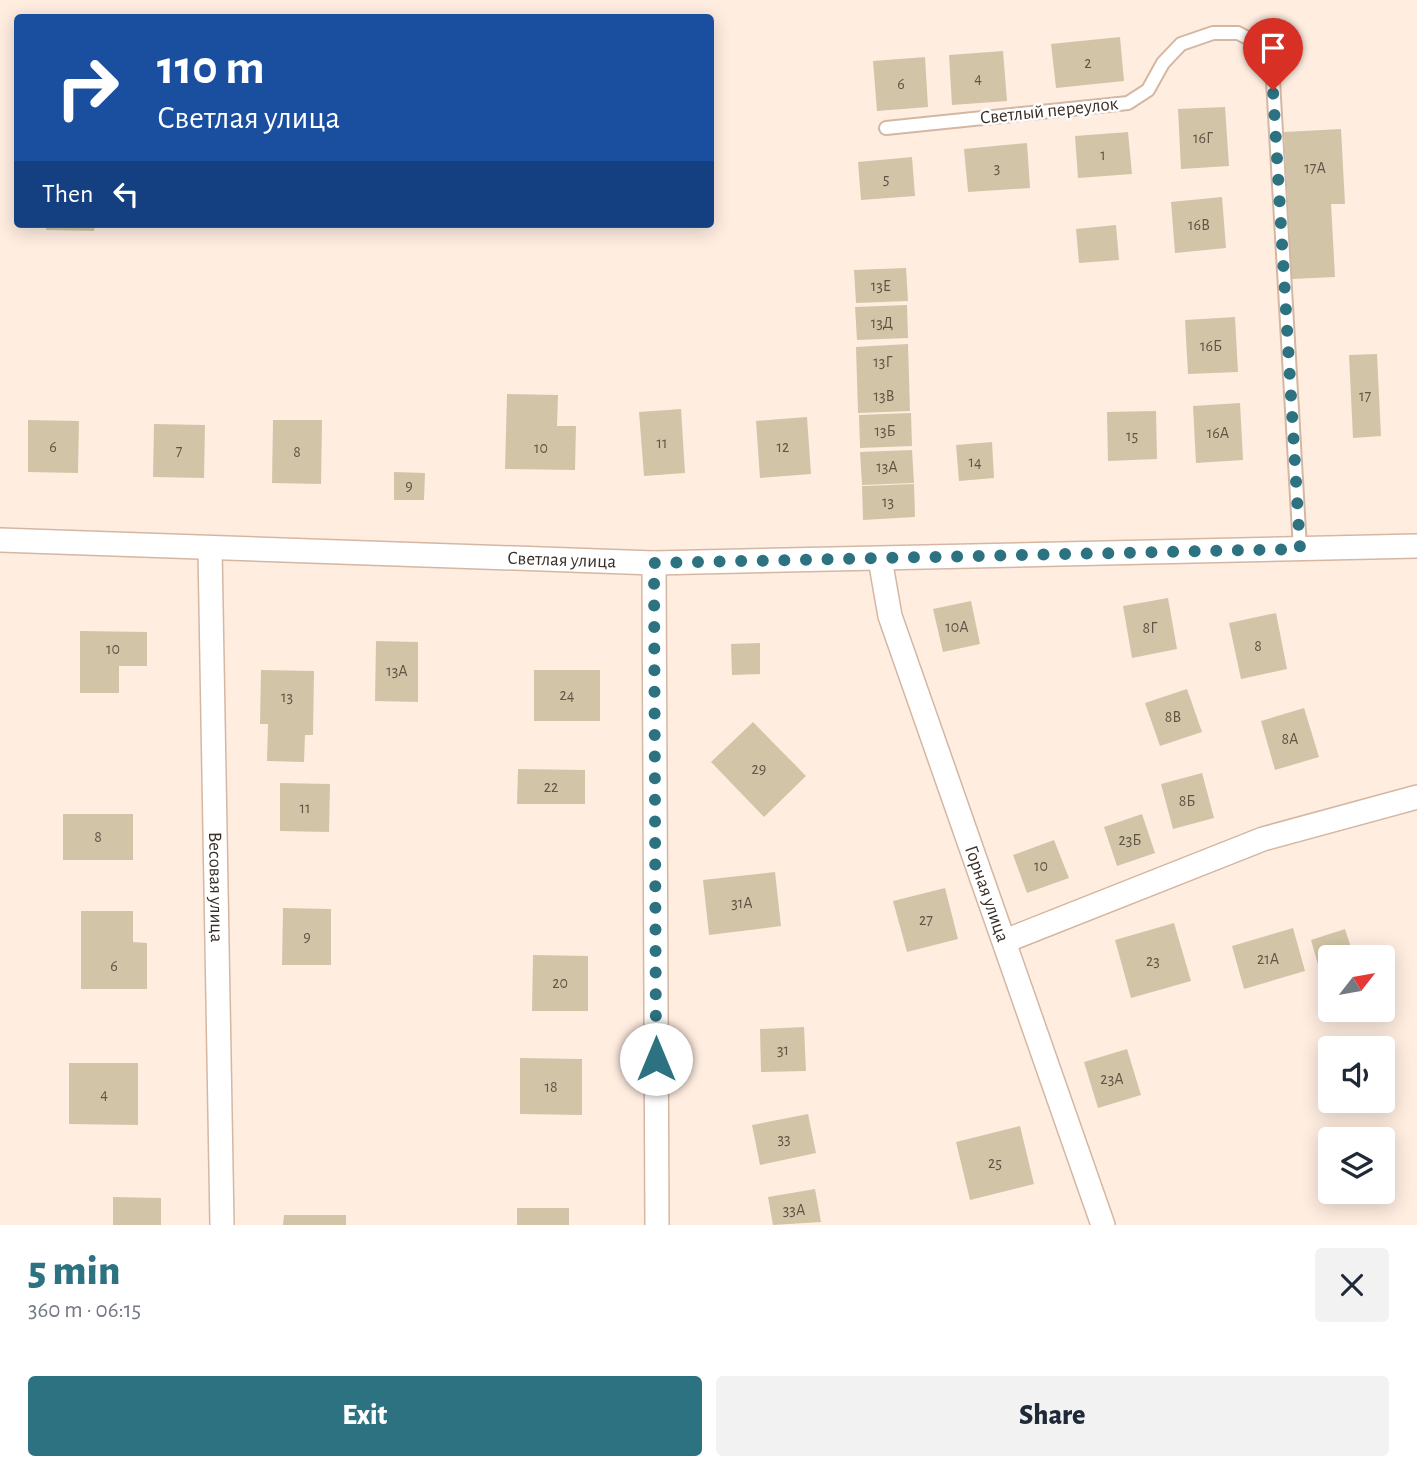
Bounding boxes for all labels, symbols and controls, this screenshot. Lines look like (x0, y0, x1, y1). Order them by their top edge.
pin (1243, 18, 1303, 90)
icon: arrive (1254, 29, 1292, 67)
icon: right (42, 42, 133, 133)
text: 110 m (157, 44, 265, 93)
house number: 2 (1084, 55, 1092, 71)
house number: 4 (974, 70, 982, 86)
house number: 6 (897, 76, 905, 92)
street label: Светлый переулок (979, 94, 1119, 128)
text: Светлая улица (157, 102, 340, 134)
house number: 16Г (1193, 130, 1214, 146)
house number: 1 (1100, 147, 1106, 163)
house number: 3 (994, 160, 1000, 176)
house number: 17А (1304, 160, 1326, 176)
house number: 5 (883, 171, 889, 187)
icon: left (107, 175, 145, 213)
text: Then (42, 181, 93, 207)
house number: 16В (1188, 217, 1210, 233)
house number: 13Е (871, 278, 891, 294)
house number: 13Д (871, 315, 893, 331)
house number: 16Б (1200, 338, 1222, 354)
house number: 13Г (873, 354, 893, 370)
house number: 13В (873, 388, 895, 404)
house number: 17 (1359, 388, 1371, 404)
house number: 13Б (874, 423, 896, 439)
house number: 16А (1207, 425, 1230, 441)
house number: 15 (1126, 428, 1138, 444)
house number: 11 (656, 435, 668, 451)
house number: 6 (49, 439, 57, 455)
house number: 12 (777, 439, 789, 455)
house number: 10 (534, 440, 548, 456)
house number: 7 (176, 443, 183, 459)
house number: 8 (293, 444, 301, 460)
house number: 14 (968, 454, 982, 470)
house number: 13А (876, 459, 898, 475)
house number: 9 (405, 478, 413, 494)
house number: 13 (882, 494, 894, 510)
street label: Светлая улица (507, 548, 617, 571)
house number: 10А (945, 619, 969, 635)
house number: 8Г (1143, 620, 1158, 636)
house number: 8 (1254, 638, 1262, 654)
house number: 10 (106, 641, 120, 657)
house number: 13А (386, 663, 408, 679)
house number: 24 (560, 687, 575, 703)
house number: 13 (281, 689, 293, 705)
house number: 8В (1165, 709, 1181, 725)
house number: 8А (1282, 731, 1299, 747)
house number: 29 (752, 761, 766, 777)
house number: 22 (544, 779, 558, 795)
house number: 8Б (1179, 793, 1195, 809)
house number: 11 (299, 800, 311, 816)
house number: 8 (94, 829, 102, 845)
street label: Весовая улица (206, 831, 226, 943)
house number: 23Б (1118, 832, 1142, 848)
street label: Горная улица (961, 843, 1013, 945)
house number: 10 (1034, 858, 1048, 874)
house number: 31А (731, 895, 753, 911)
house number: 27 (919, 912, 933, 928)
house number: 9 (303, 929, 311, 945)
north arrow (1318, 945, 1395, 1022)
map controls (1318, 945, 1395, 1204)
house number: 21А (1257, 951, 1280, 967)
house number: 23 (1146, 953, 1160, 969)
house number: 6 (110, 958, 118, 974)
house number: 20 (552, 975, 568, 991)
position arrow (619, 1022, 693, 1096)
button: sound (1318, 1036, 1395, 1113)
house number: 31 (777, 1042, 789, 1058)
house number: 23А (1100, 1071, 1124, 1087)
house number: 18 (544, 1079, 558, 1095)
house number: 4 (100, 1086, 108, 1102)
button: layers (1318, 1127, 1395, 1204)
house number: 33 (777, 1131, 791, 1147)
house number: 25 (988, 1155, 1002, 1171)
house number: 33А (783, 1202, 806, 1218)
button: close (1315, 1248, 1389, 1322)
text: 5 min (28, 1250, 120, 1292)
text: 360 m · 06:15 (28, 1299, 141, 1322)
button: Exit (28, 1376, 702, 1456)
button: Share (716, 1376, 1389, 1456)

